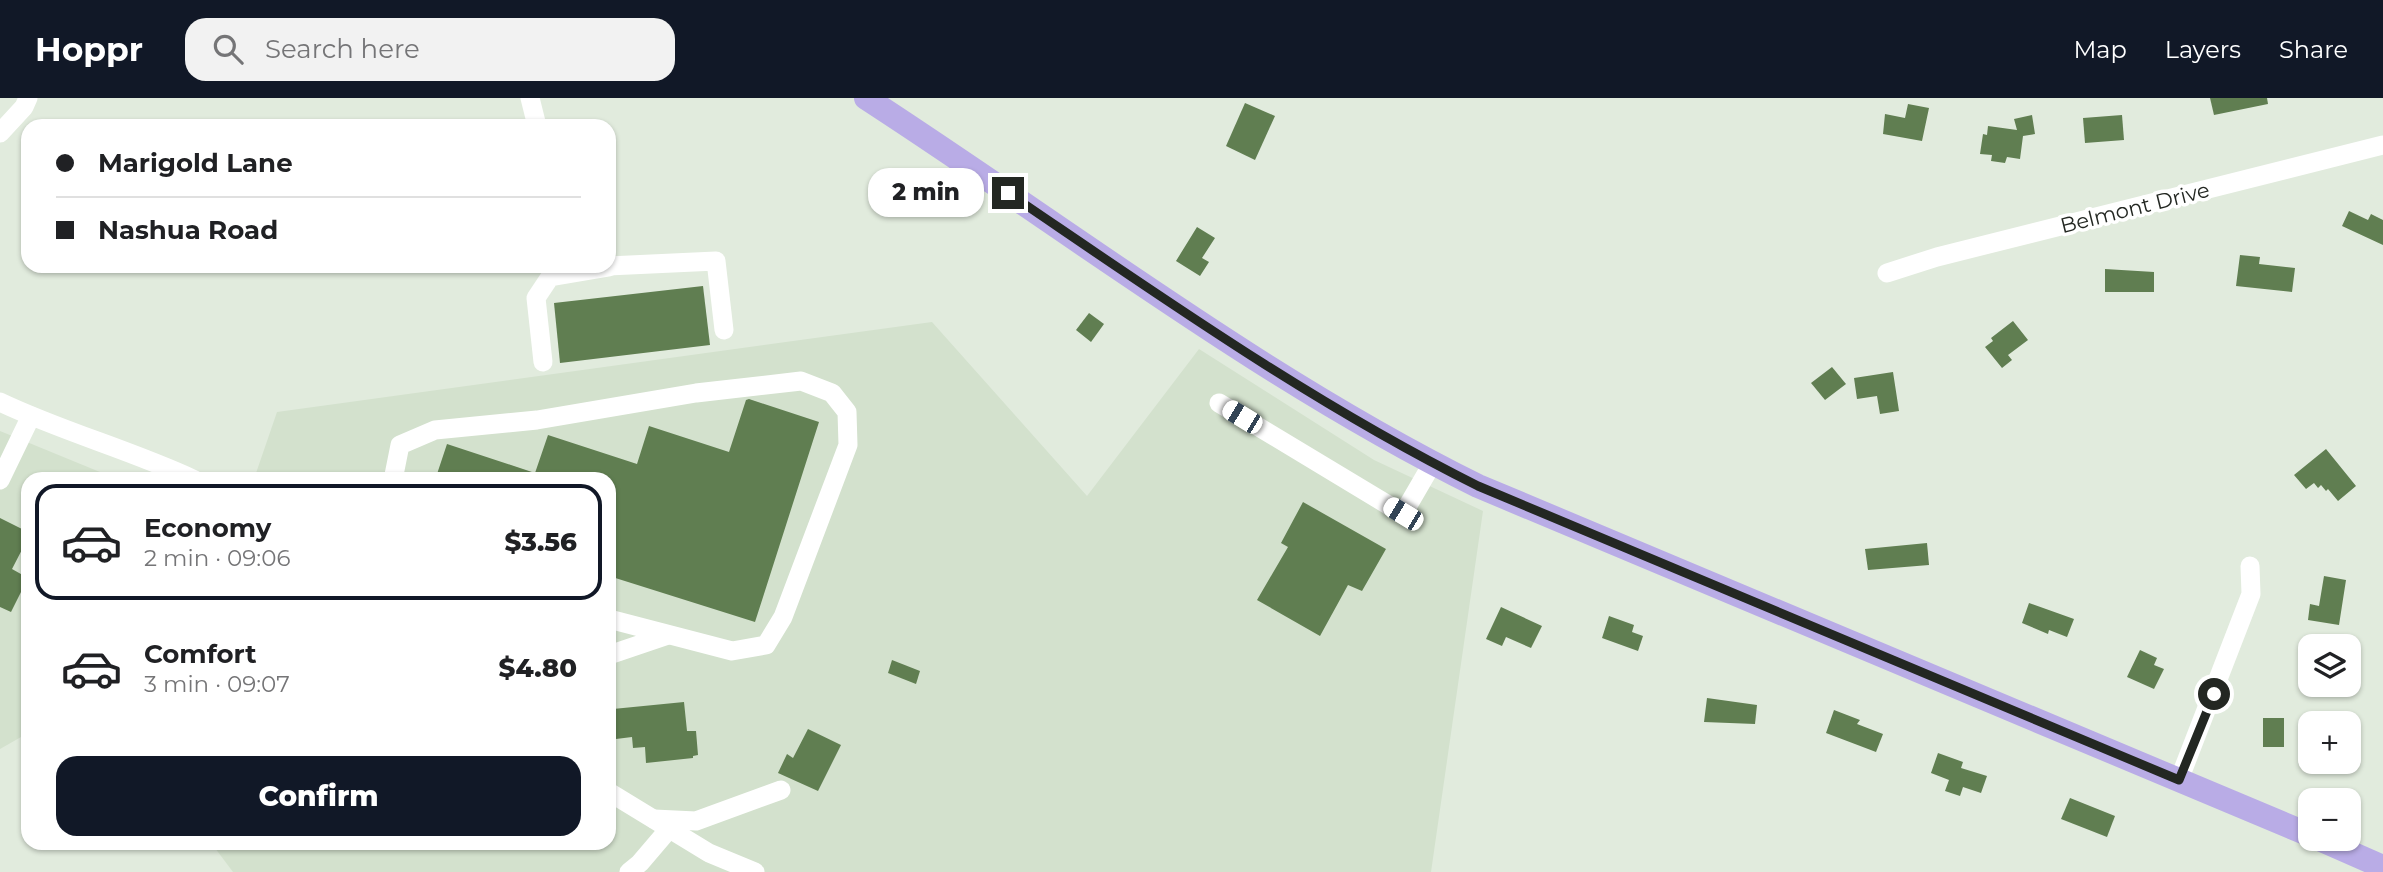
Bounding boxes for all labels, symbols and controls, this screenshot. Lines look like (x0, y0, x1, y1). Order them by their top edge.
search box (185, 18, 675, 81)
text: Hoppr (35, 29, 143, 69)
icon: search (209, 30, 247, 68)
text: Search here (265, 33, 420, 65)
text: Map (2073, 35, 2127, 64)
text: Layers (2165, 35, 2241, 64)
text: Share (2279, 35, 2348, 64)
text: Marigold Lane (98, 147, 293, 179)
callout: 2 min (868, 168, 984, 217)
route end (992, 177, 1024, 209)
street label: Belmont Drive (2058, 177, 2212, 238)
text: 2 min (892, 178, 960, 206)
text: Nashua Road (98, 214, 278, 246)
car (1219, 397, 1266, 437)
car (1380, 494, 1427, 534)
icon: car (60, 511, 123, 574)
text: Economy (144, 512, 271, 544)
text: $3.56 (505, 526, 577, 558)
text: 2 min · 09:06 (144, 544, 290, 572)
map controls (2298, 634, 2361, 851)
button: layers (2298, 634, 2361, 697)
icon: car (60, 637, 123, 700)
text: Comfort (144, 638, 256, 670)
text: $4.80 (498, 652, 577, 684)
text: 3 min · 09:07 (144, 670, 290, 698)
route start (2198, 678, 2230, 710)
button: + (2298, 711, 2361, 774)
button: Confirm (56, 756, 581, 836)
button: − (2298, 788, 2361, 851)

